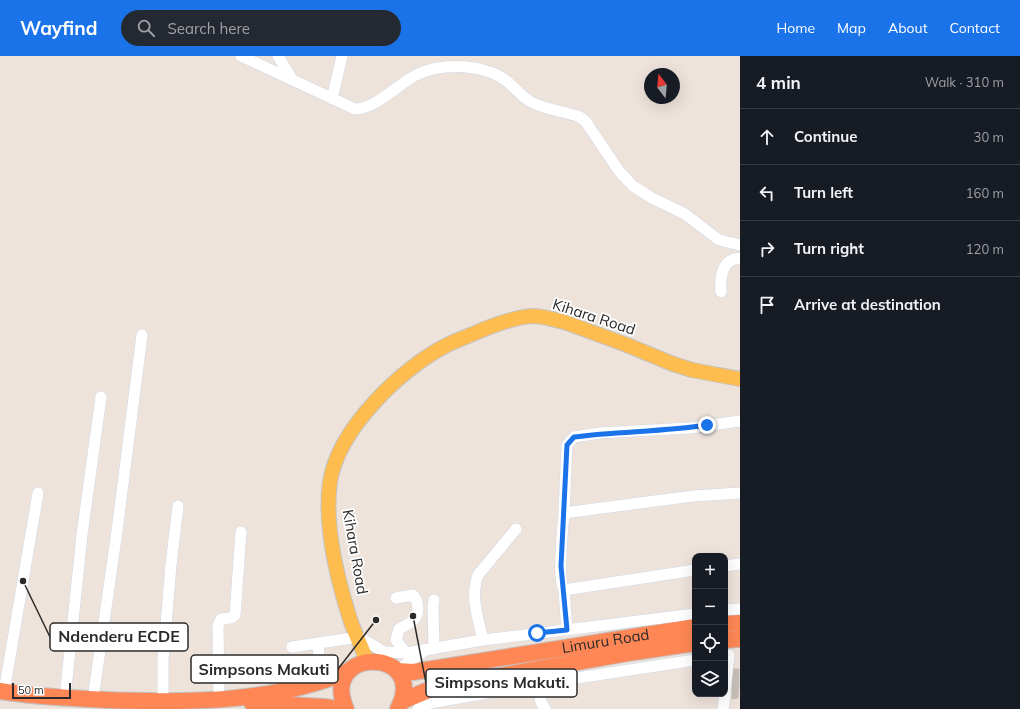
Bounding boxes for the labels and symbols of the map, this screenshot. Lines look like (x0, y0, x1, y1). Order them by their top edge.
north arrow (644, 68, 680, 104)
street label: Kihara Road (550, 294, 638, 339)
route end (698, 416, 716, 434)
street label: Kihara Road (339, 508, 372, 596)
callout: Ndenderu ECDE (50, 623, 188, 651)
route start (528, 624, 546, 642)
street label: Limuru Road (560, 624, 651, 657)
text: Ndenderu ECDE (58, 626, 180, 646)
callout: Simpsons Makuti (191, 655, 338, 683)
text: Simpsons Makuti (199, 659, 329, 679)
callout: Simpsons Makuti. (426, 669, 577, 697)
text: Simpsons Makuti. (435, 672, 569, 692)
scale bar (12, 681, 71, 700)

